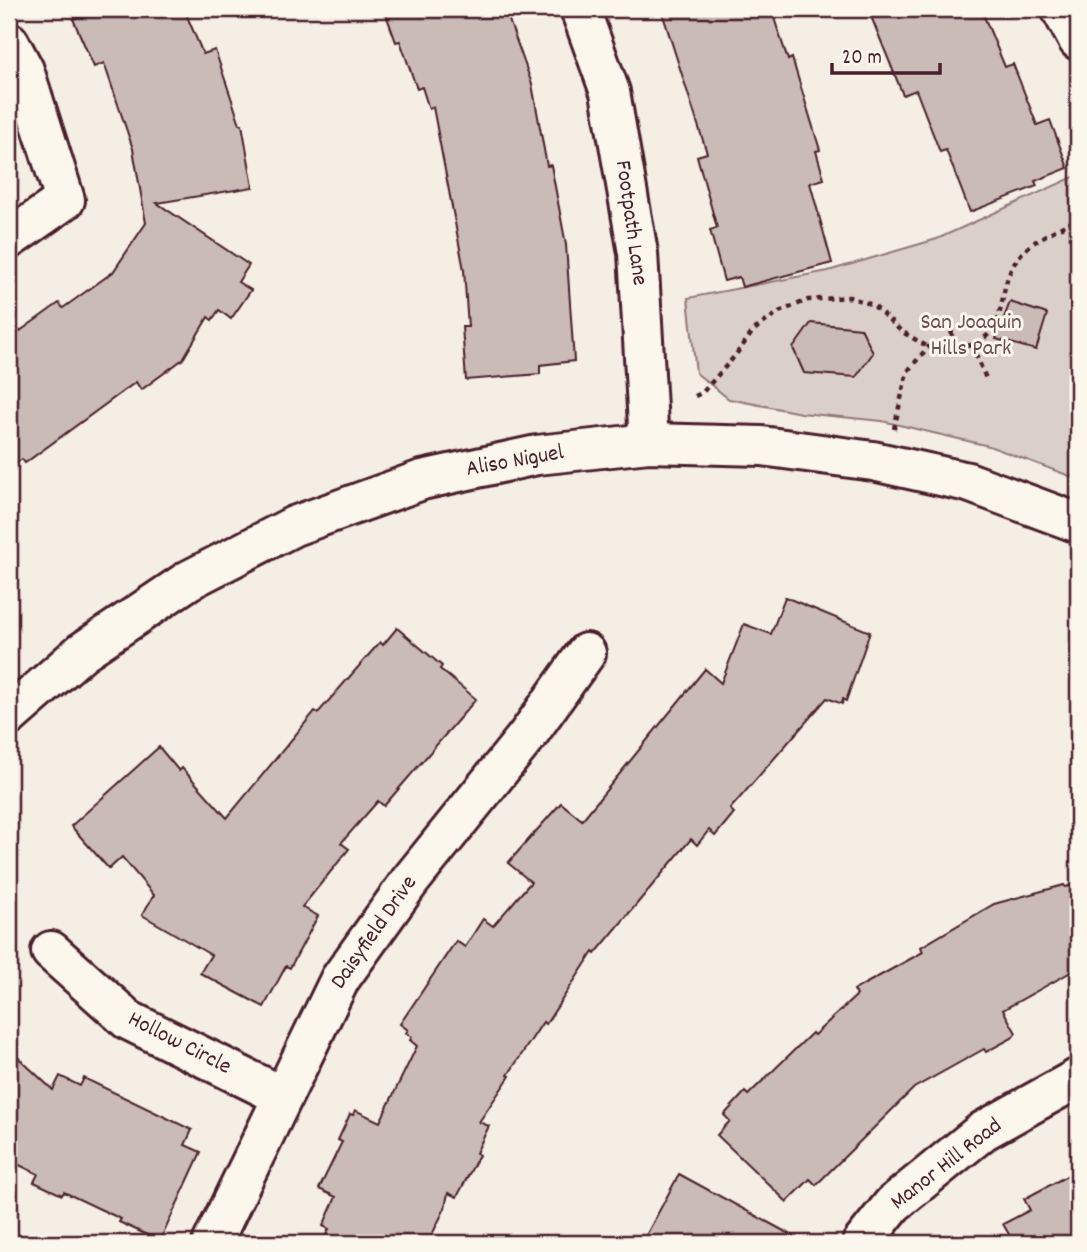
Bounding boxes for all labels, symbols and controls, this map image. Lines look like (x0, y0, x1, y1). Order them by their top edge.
scale bar (832, 32, 940, 76)
text: 20 m (842, 44, 882, 74)
street label: Footpath Lane (605, 158, 655, 288)
park label: San Joaquin Hills Park (920, 307, 1022, 366)
street label: Aliso Niguel (464, 437, 567, 487)
street label: Daisyfield Drive (323, 869, 427, 997)
street label: Hollow Circle (122, 1004, 236, 1084)
street label: Manor Hill Road (884, 1111, 1010, 1219)

